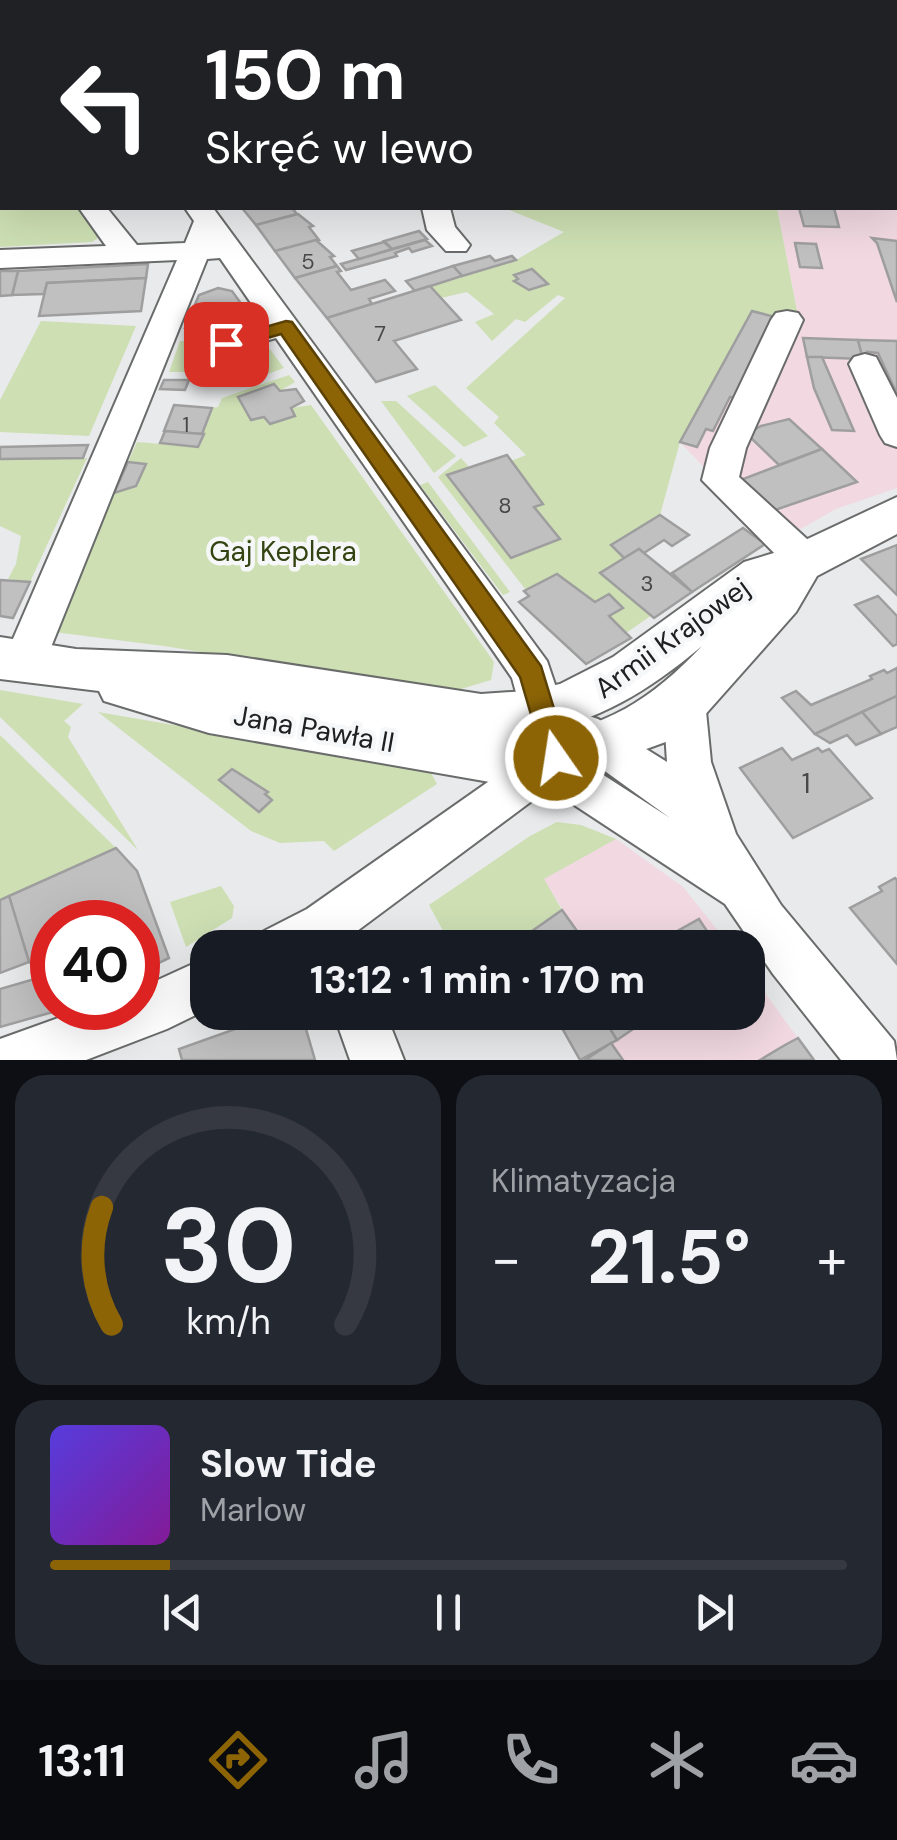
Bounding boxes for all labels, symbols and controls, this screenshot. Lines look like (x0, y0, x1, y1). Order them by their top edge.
text: 150 m (205, 30, 406, 121)
icon: left (40, 40, 170, 170)
text: Skręć w lewo (205, 118, 474, 177)
house number: 5 (301, 247, 315, 276)
pin (184, 302, 269, 387)
icon: arrive (199, 317, 254, 372)
house number: 7 (374, 319, 386, 348)
house number: 1 (183, 410, 189, 439)
house number: 8 (498, 491, 512, 520)
park label: Gaj Keplera (209, 533, 357, 570)
street label: Armii Krajowej (587, 569, 757, 707)
house number: 3 (640, 569, 654, 598)
street label: Jana Pawła II (231, 697, 397, 761)
position arrow (504, 706, 608, 810)
house number: 1 (802, 765, 810, 802)
speed limit sign: 40 (30, 900, 160, 1030)
text: 13:12 · 1 min · 170 m (310, 955, 645, 1005)
text: Klimatyzacja (491, 1160, 676, 1202)
text: 30 (160, 1179, 296, 1314)
text: 21.5° (587, 1209, 751, 1306)
text: − (491, 1223, 521, 1295)
text: + (817, 1223, 847, 1295)
text: km/h (186, 1299, 270, 1345)
text: Slow Tide (200, 1439, 377, 1489)
text: Marlow (200, 1489, 306, 1531)
icon: previous (155, 1585, 210, 1640)
icon: pause (421, 1585, 476, 1640)
icon: next (687, 1585, 742, 1640)
icon: directions (203, 1725, 273, 1795)
icon: music (349, 1725, 419, 1795)
icon: phone (496, 1725, 566, 1795)
icon: climate (642, 1725, 712, 1795)
icon: car (789, 1725, 859, 1795)
text: 13:11 (38, 1731, 126, 1790)

